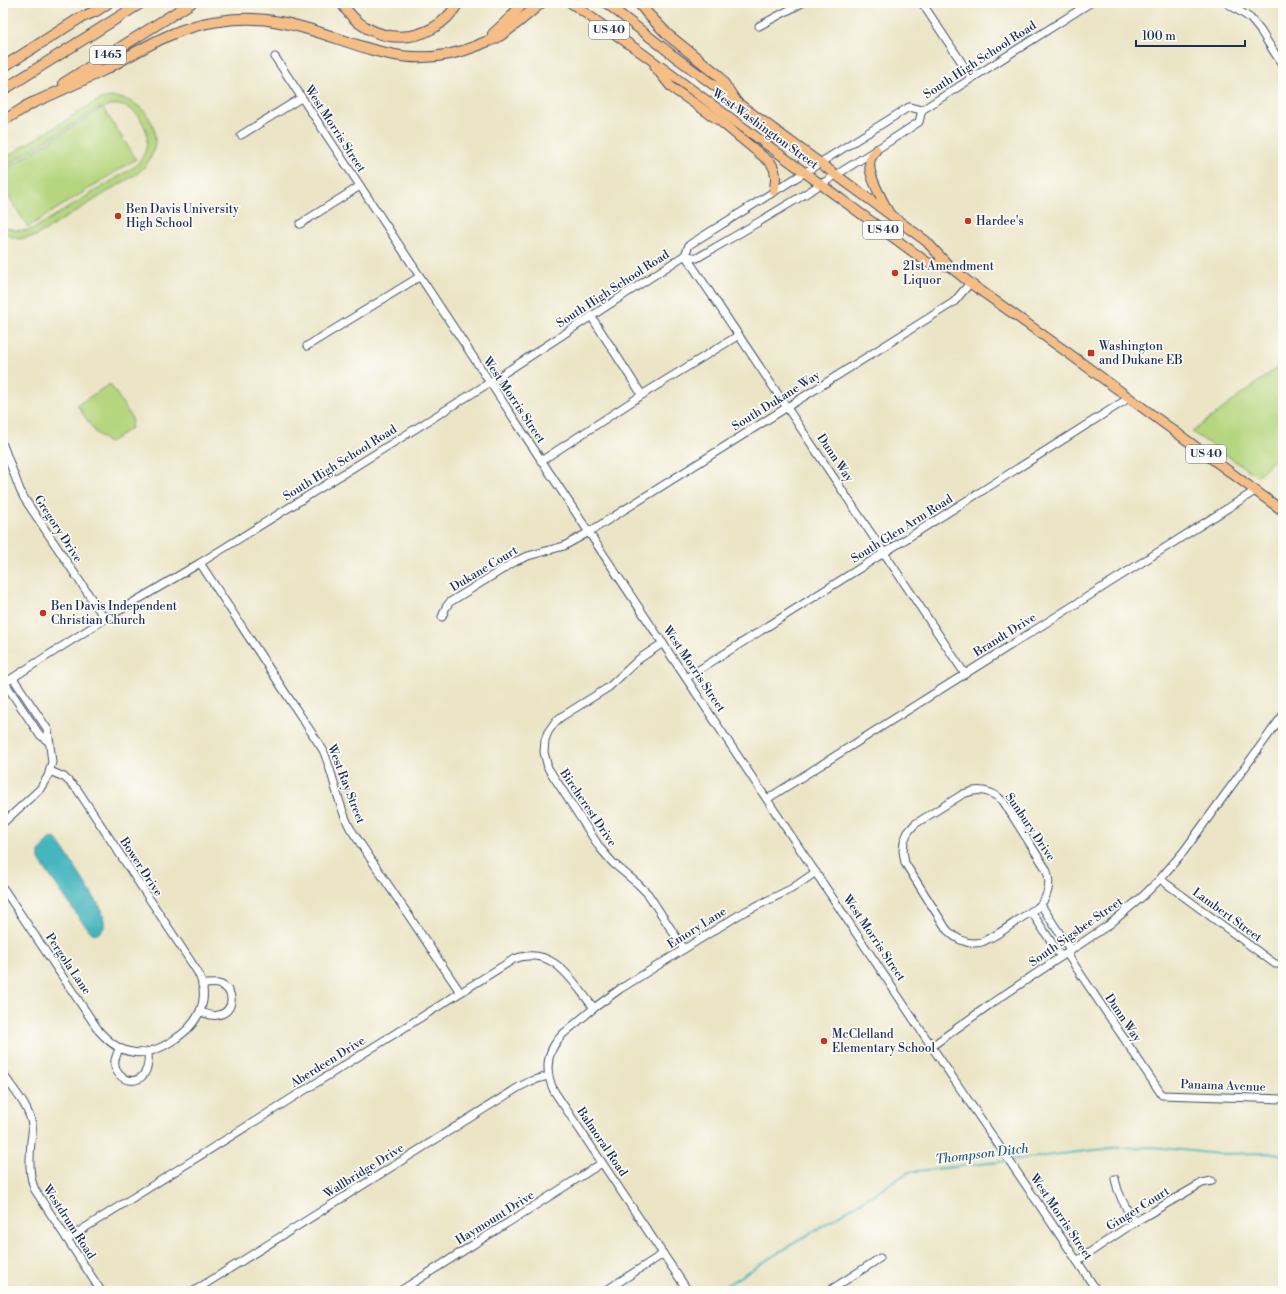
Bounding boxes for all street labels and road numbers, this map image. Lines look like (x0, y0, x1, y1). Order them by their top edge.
street label: South High School Road (921, 18, 1039, 102)
road number: US 40 (589, 21, 629, 39)
road number: I 465 (90, 46, 126, 64)
street label: West Morris Street (301, 82, 369, 176)
street label: West Washington Street (708, 85, 821, 173)
road number: US 40 (863, 221, 903, 239)
street label: South High School Road (554, 247, 672, 331)
street label: West Morris Street (479, 353, 549, 447)
street label: South Dukane Way (729, 368, 823, 434)
street label: South High School Road (280, 422, 400, 504)
street label: Dunn Way (813, 431, 857, 485)
road number: US 40 (1186, 445, 1226, 463)
street label: Gregory Drive (31, 492, 85, 566)
street label: South Glen Arm Road (848, 492, 956, 566)
street label: Dukane Court (447, 543, 521, 595)
street label: Brandt Drive (970, 610, 1039, 661)
street label: West Morris Street (659, 622, 729, 716)
street label: West Ray Street (324, 741, 368, 826)
street label: Birchcrest Drive (556, 766, 619, 850)
street label: Sunbury Drive (1002, 790, 1058, 864)
street label: Bower Drive (116, 834, 166, 899)
street label: Lambert Street (1189, 885, 1265, 946)
street label: West Morris Street (839, 891, 909, 985)
street label: South Sigsbee Street (1026, 894, 1126, 970)
street label: Emory Lane (665, 904, 729, 952)
street label: Pergola Lane (42, 930, 94, 998)
street label: Dunn Way (1101, 991, 1145, 1045)
street label: Aberdeen Drive (287, 1033, 368, 1091)
street label: Panama Avenue (1180, 1077, 1266, 1095)
street label: Balmoral Road (573, 1104, 631, 1180)
street label: Wallbridge Drive (320, 1140, 407, 1202)
street label: West Morris Street (1026, 1170, 1096, 1264)
street label: Westdrum Road (39, 1181, 99, 1262)
street label: Ginger Court (1104, 1183, 1173, 1234)
street label: Haymount Drive (453, 1188, 537, 1248)

